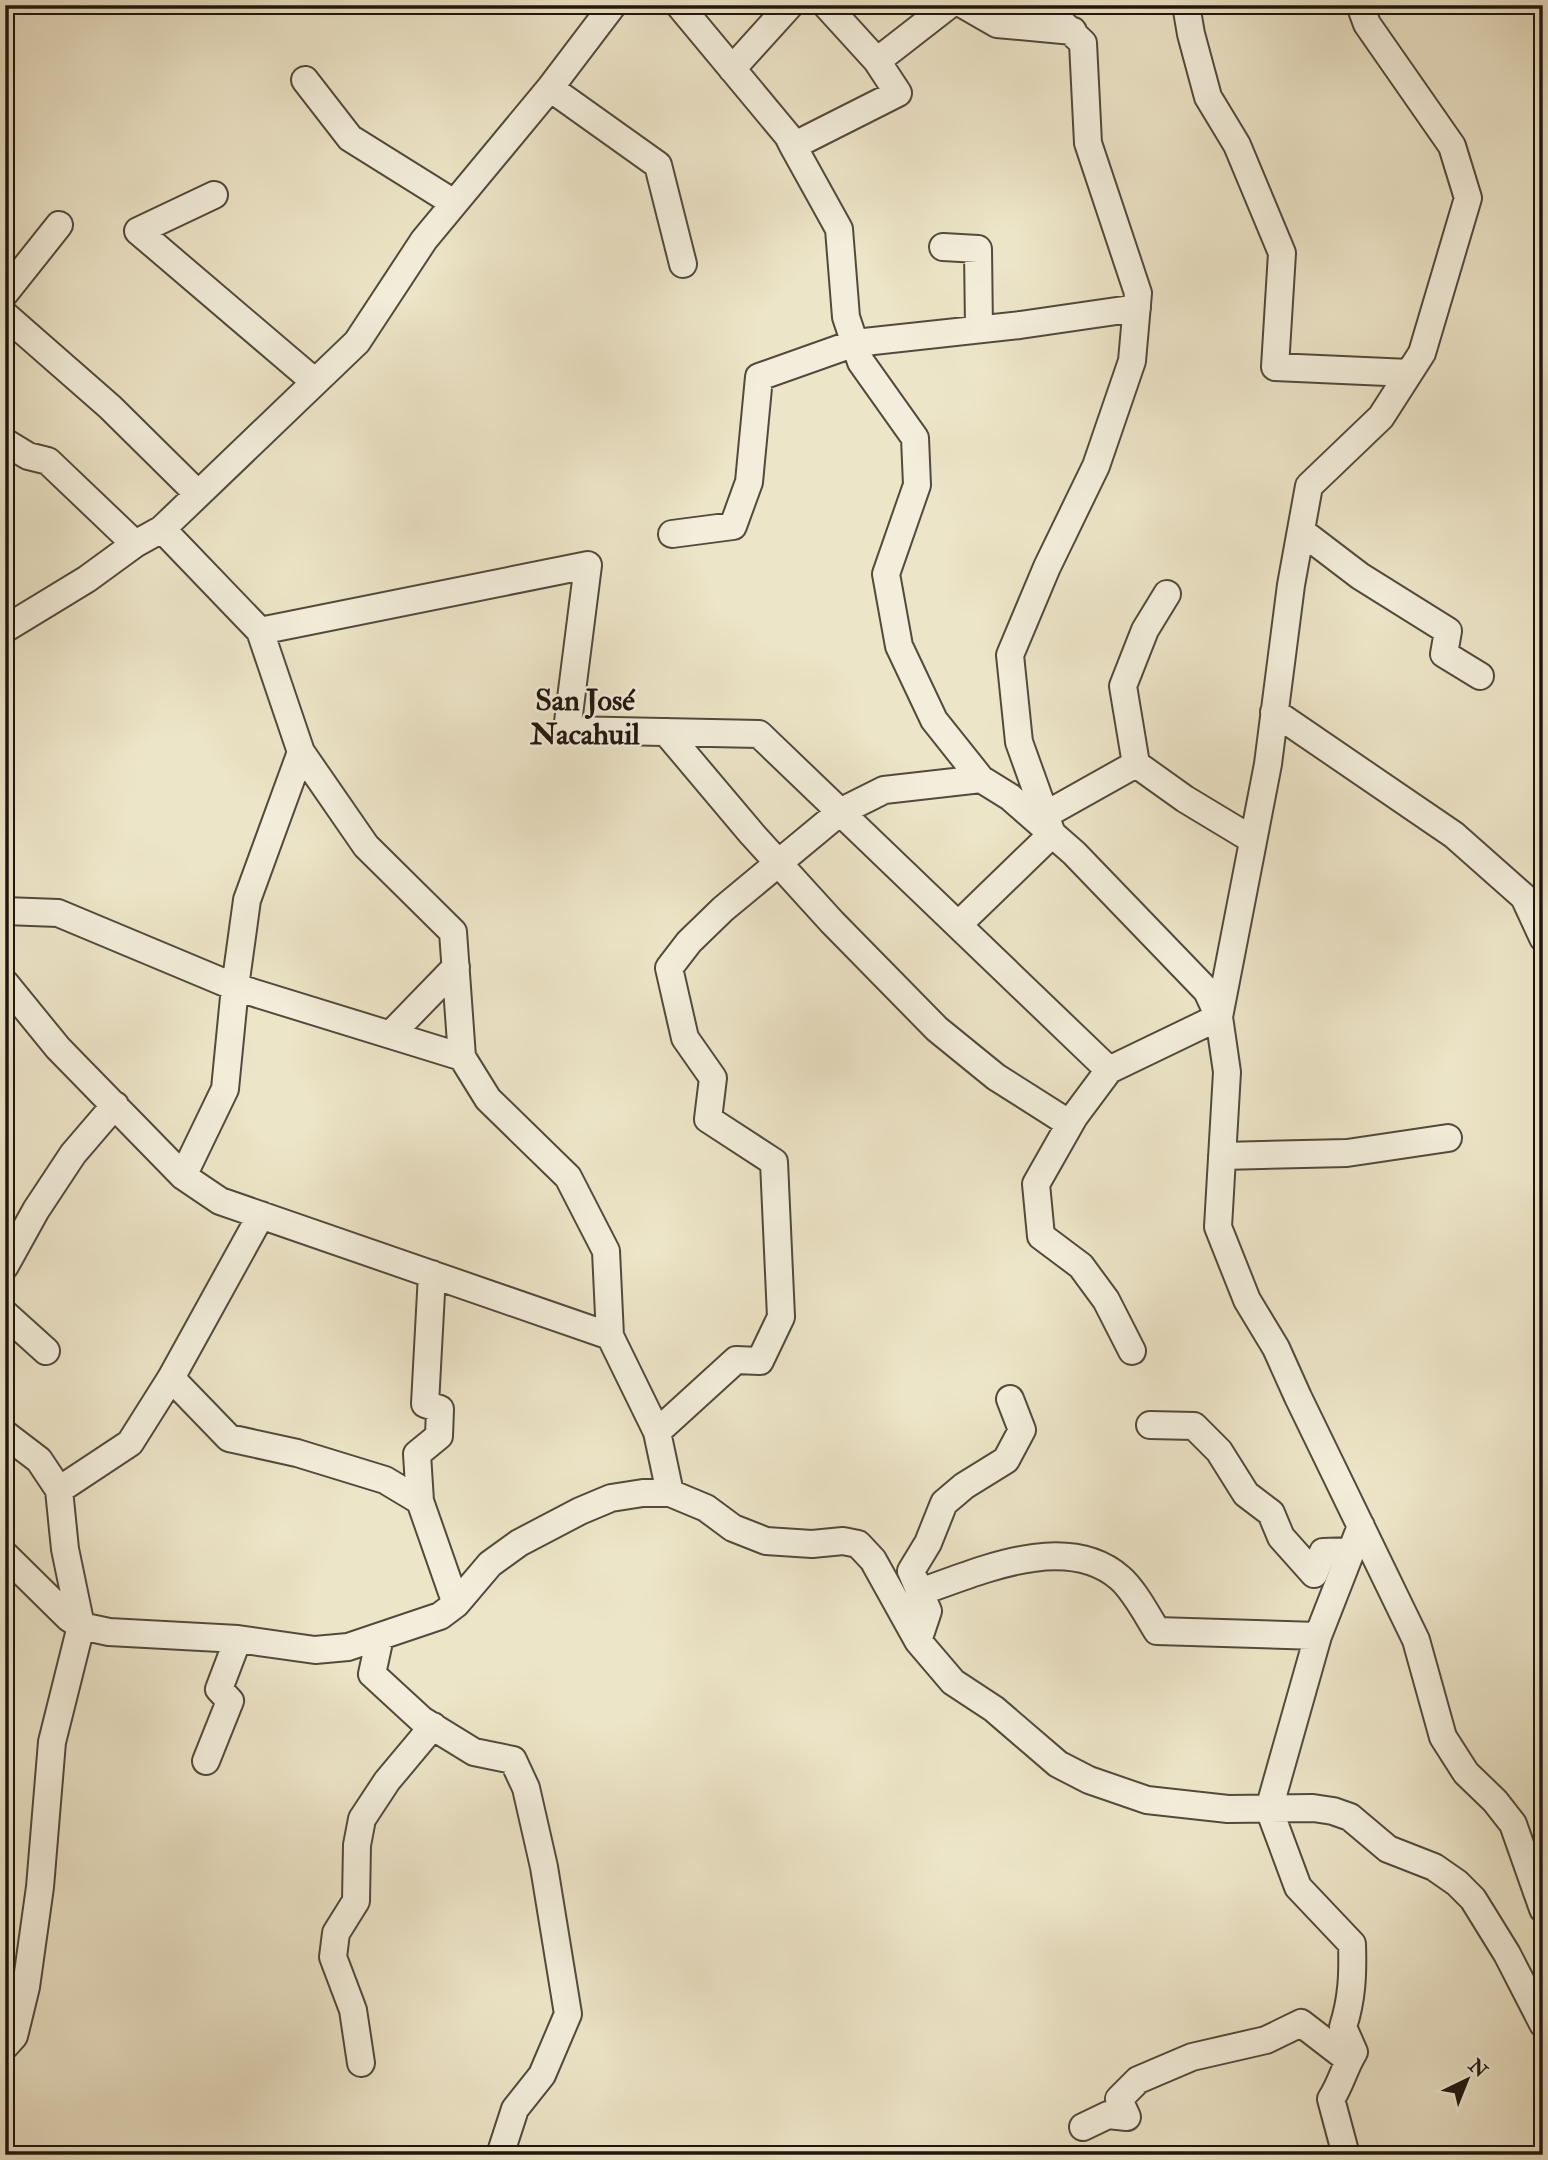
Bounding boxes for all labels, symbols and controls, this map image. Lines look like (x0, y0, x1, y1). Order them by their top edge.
district label: San José Nacahuil (529, 682, 640, 753)
north arrow (1432, 2044, 1502, 2114)
text: N (1463, 2053, 1493, 2084)

